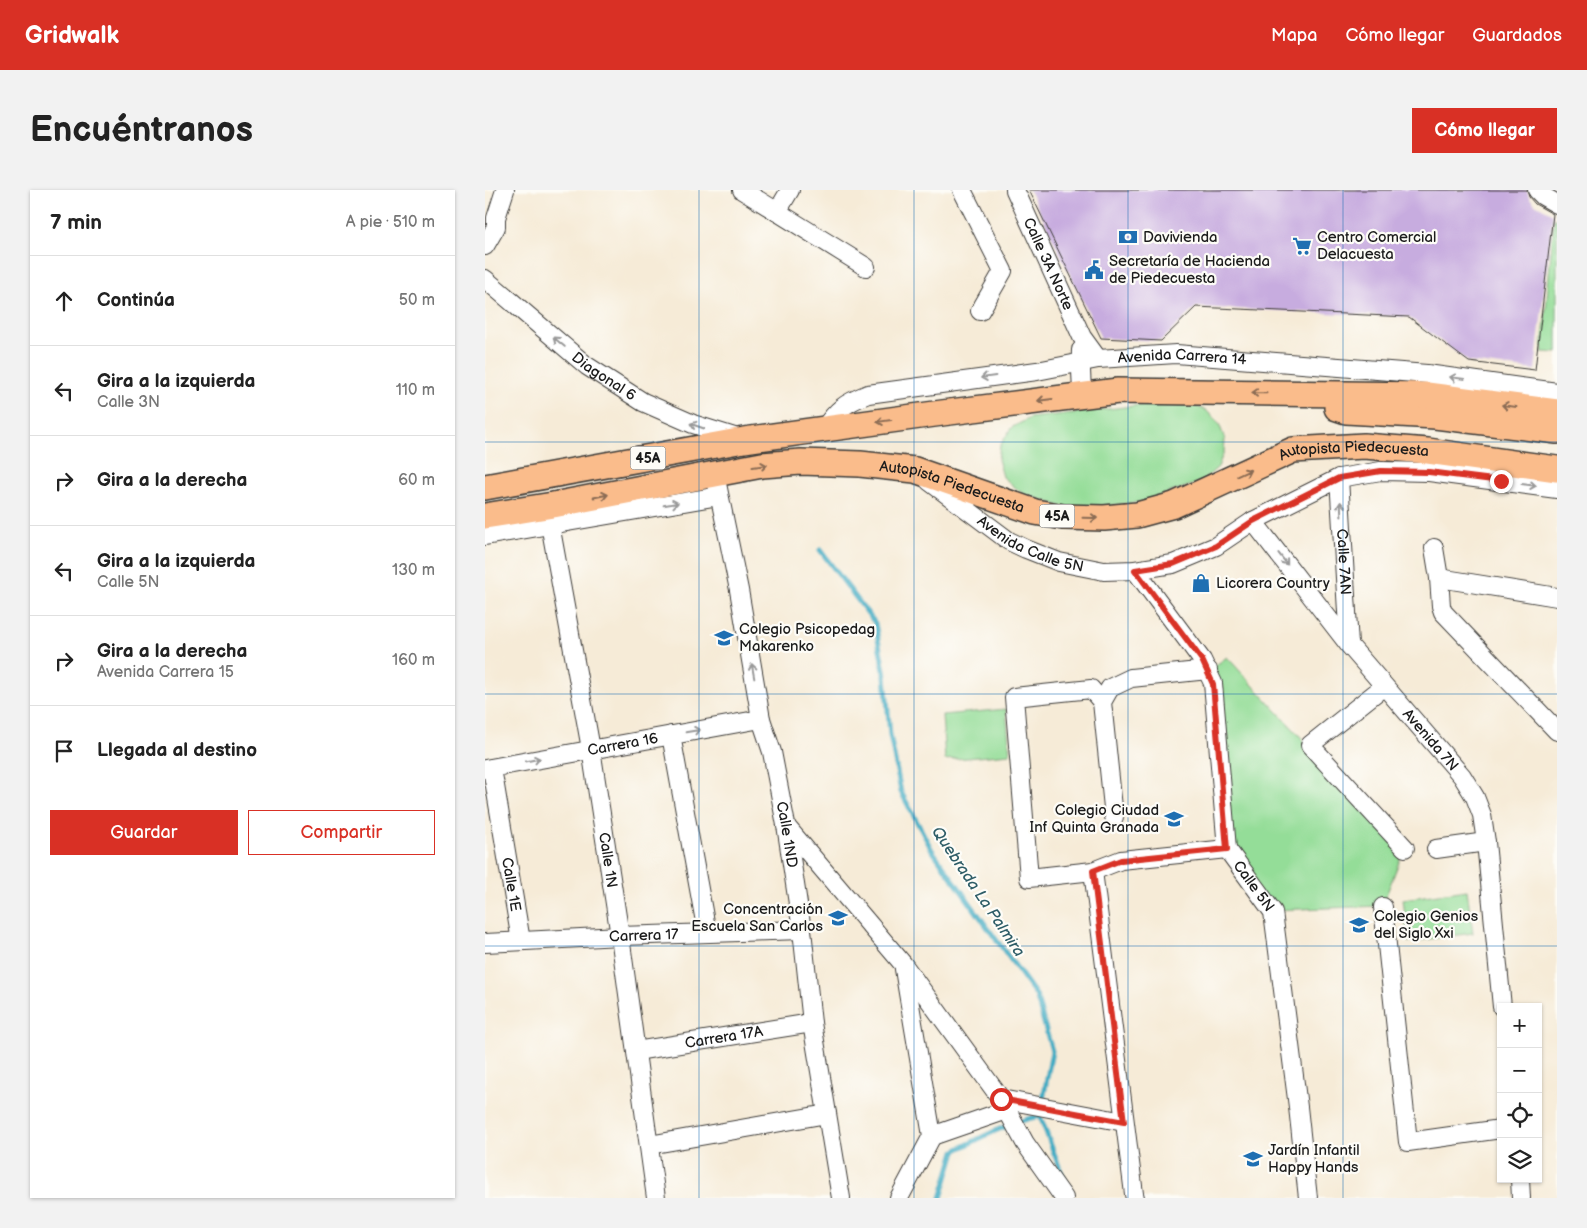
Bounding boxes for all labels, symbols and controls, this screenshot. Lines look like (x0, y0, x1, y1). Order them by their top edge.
text: Gridwalk (25, 21, 119, 50)
text: Mapa (1271, 25, 1317, 46)
text: Cómo llegar (1345, 25, 1444, 46)
text: Guardados (1472, 25, 1562, 46)
button: Cómo llegar (1412, 108, 1557, 153)
text: Encuéntranos (30, 109, 253, 152)
text: 7 min (50, 210, 102, 235)
text: A pie · 510 m (346, 213, 435, 232)
street label: Calle 3A Norte (1019, 215, 1077, 313)
bank icon: Davivienda (1117, 226, 1139, 248)
place label: Davivienda (1143, 228, 1218, 247)
place label: Centro Comercial Delacuesta (1317, 228, 1436, 264)
supermarket icon: Centro Comercial Delacuesta (1291, 235, 1313, 257)
place label: Secretaría de Hacienda de Piedecuesta (1109, 252, 1270, 288)
public building icon: Secretaría de Hacienda de Piedecuesta (1083, 259, 1105, 281)
icon: ahead (50, 287, 78, 315)
text: Continúa (97, 289, 175, 312)
text: 50 m (399, 291, 435, 310)
one-way arrow (553, 337, 566, 348)
street label: Avenida Carrera 14 (1117, 345, 1247, 370)
street label: Diagonal 6 (568, 348, 640, 405)
text: Gira a la izquierda (97, 370, 255, 393)
one-way arrow (981, 373, 997, 383)
one-way arrow (1449, 373, 1465, 383)
icon: left (50, 377, 78, 405)
text: 110 m (396, 381, 435, 400)
one-way arrow (1252, 388, 1268, 398)
text: Calle 3N (97, 393, 160, 412)
one-way arrow (1037, 395, 1053, 405)
one-way arrow (1501, 400, 1517, 410)
one-way arrow (876, 416, 892, 426)
one-way arrow (690, 420, 706, 430)
street label: Autopista Piedecuesta (1276, 437, 1430, 465)
road number: 45A (631, 446, 665, 470)
street label: Autopista Piedecuesta (878, 457, 1027, 518)
one-way arrow (752, 461, 768, 471)
icon: right (50, 467, 78, 495)
one-way arrow (1236, 467, 1251, 477)
text: Gira a la derecha (97, 469, 247, 492)
route end (1490, 470, 1513, 493)
text: 60 m (398, 471, 435, 490)
one-way arrow (1521, 480, 1537, 490)
one-way arrow (592, 491, 608, 501)
one-way arrow (663, 498, 679, 508)
one-way arrow (1337, 501, 1346, 517)
road number: 45A (1039, 504, 1075, 528)
street label: Avenida Calle 5N (973, 511, 1085, 577)
one-way arrow (1081, 513, 1097, 523)
street label: Calle 7AN (1332, 528, 1355, 595)
text: Gira a la izquierda (97, 550, 255, 573)
one-way arrow (1278, 552, 1288, 566)
icon: left (50, 557, 78, 585)
text: 130 m (392, 561, 435, 580)
shop icon: Licorera Country (1190, 572, 1212, 594)
text: Calle 5N (97, 573, 159, 592)
place label: Licorera Country (1216, 574, 1330, 593)
place label: Colegio Psicopedag Makarenko (739, 620, 875, 656)
school or university icon: Colegio Psicopedag Makarenko (713, 627, 735, 649)
text: Gira a la derecha (97, 640, 247, 663)
icon: right (50, 647, 78, 675)
text: 160 m (392, 651, 435, 670)
text: Avenida Carrera 15 (97, 663, 234, 682)
one-way arrow (747, 663, 757, 679)
street label: Avenida 7N (1398, 705, 1462, 775)
one-way arrow (684, 726, 700, 736)
street label: Carrera 16 (586, 729, 660, 760)
icon: arrive (50, 737, 78, 765)
text: Llegada al destino (97, 739, 257, 762)
one-way arrow (524, 755, 540, 765)
street label: Calle 1ND (772, 800, 801, 869)
place label: Colegio Ciudad Inf Quinta Granada (1029, 801, 1159, 837)
school or university icon: Colegio Ciudad Inf Quinta Granada (1163, 808, 1185, 830)
button: Guardar (50, 810, 238, 855)
button: Compartir (248, 810, 435, 855)
water label: Quebrada La Palmira (927, 823, 1028, 961)
street label: Calle 1N (594, 831, 621, 889)
street label: Calle 1E (497, 856, 525, 913)
street label: Calle 5N (1229, 857, 1279, 915)
place label: Concentración Escuela San Carlos (691, 900, 824, 936)
school or university icon: Concentración Escuela San Carlos (827, 907, 849, 929)
place label: Colegio Genios del Siglo Xxi (1374, 907, 1479, 943)
school or university icon: Colegio Genios del Siglo Xxi (1348, 914, 1370, 936)
street label: Carrera 17 (609, 925, 679, 947)
map controls (1497, 1003, 1542, 1183)
button: + (1497, 1003, 1542, 1048)
street label: Carrera 17A (684, 1022, 765, 1053)
button: − (1497, 1048, 1542, 1093)
route start (990, 1088, 1013, 1111)
button: locate (1497, 1093, 1542, 1138)
button: layers (1497, 1138, 1542, 1183)
place label: Jardín Infantil Happy Hands (1268, 1141, 1360, 1177)
school or university icon: Jardín Infantil Happy Hands (1242, 1148, 1264, 1170)

